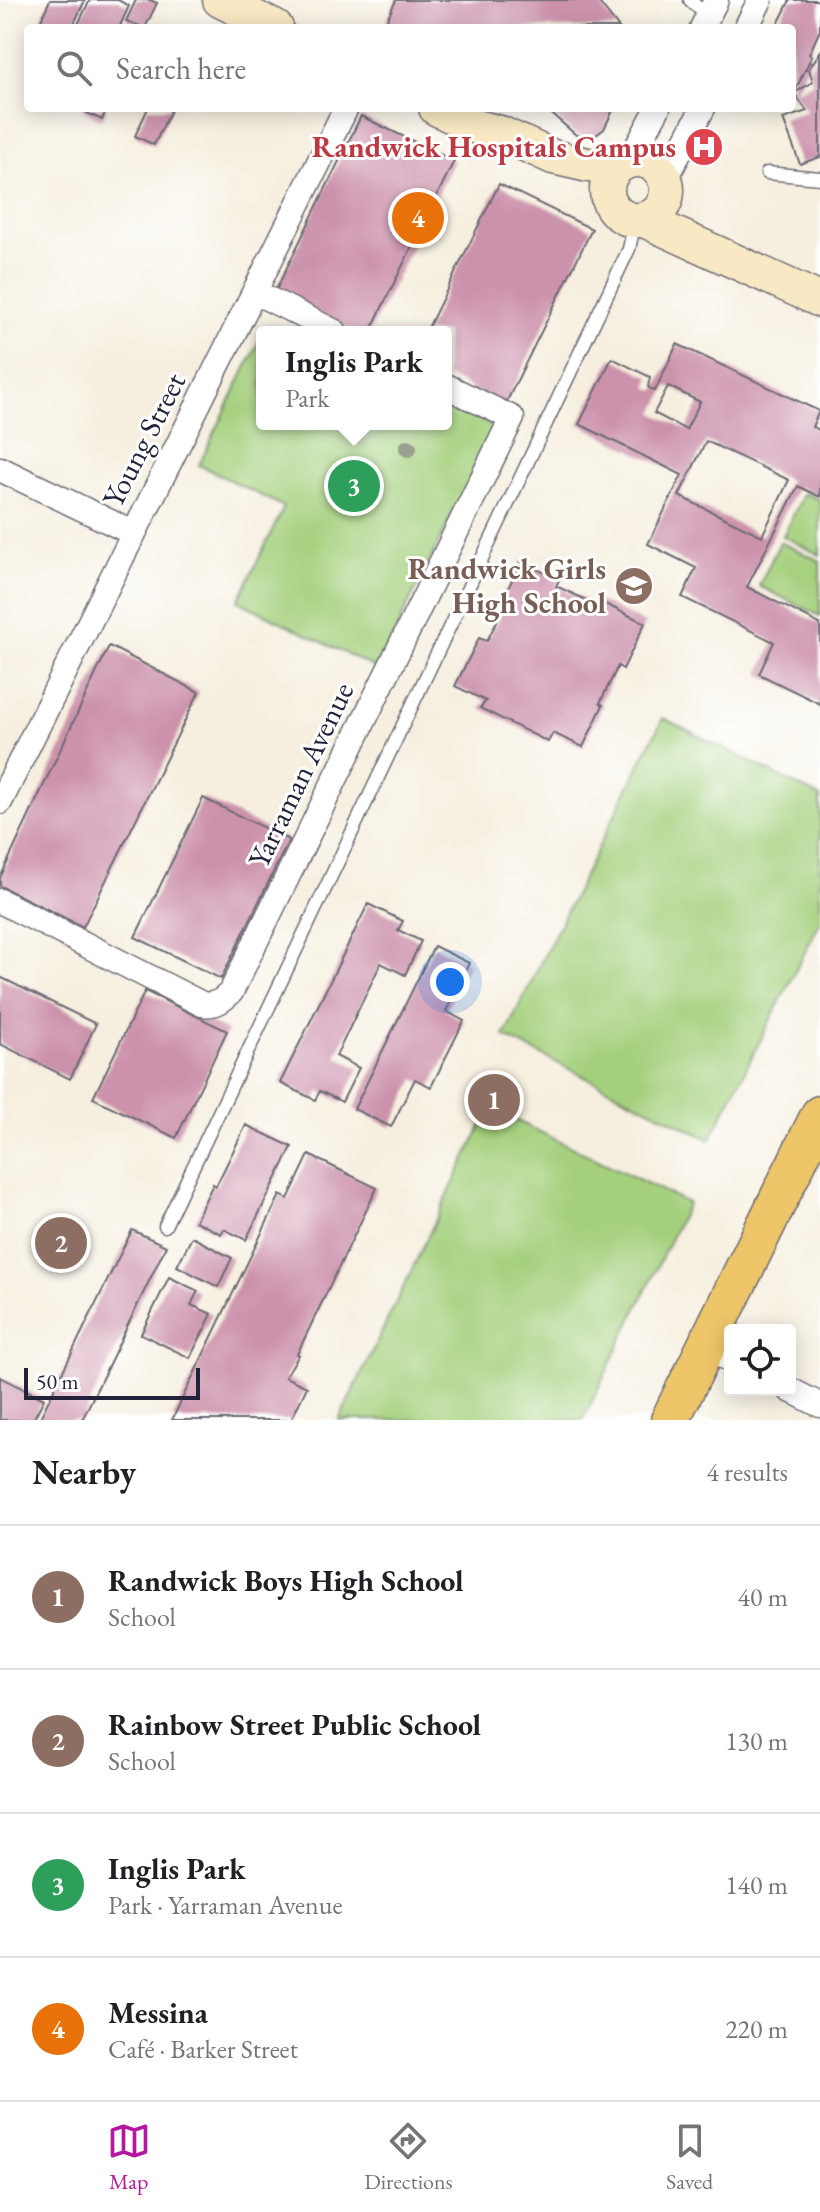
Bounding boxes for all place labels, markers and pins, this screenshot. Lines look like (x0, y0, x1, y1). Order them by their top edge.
hospital icon: Randwick Hospitals Campus (683, 126, 725, 168)
place label: Randwick Hospitals Campus (312, 127, 676, 166)
pin: 4 (392, 188, 444, 248)
pin: 3 (328, 456, 380, 516)
place label: Randwick Girls High School (408, 549, 606, 622)
school or university icon: Randwick Girls High School (613, 565, 655, 607)
pin: 1 (468, 1070, 520, 1130)
pin: 2 (35, 1213, 87, 1273)

